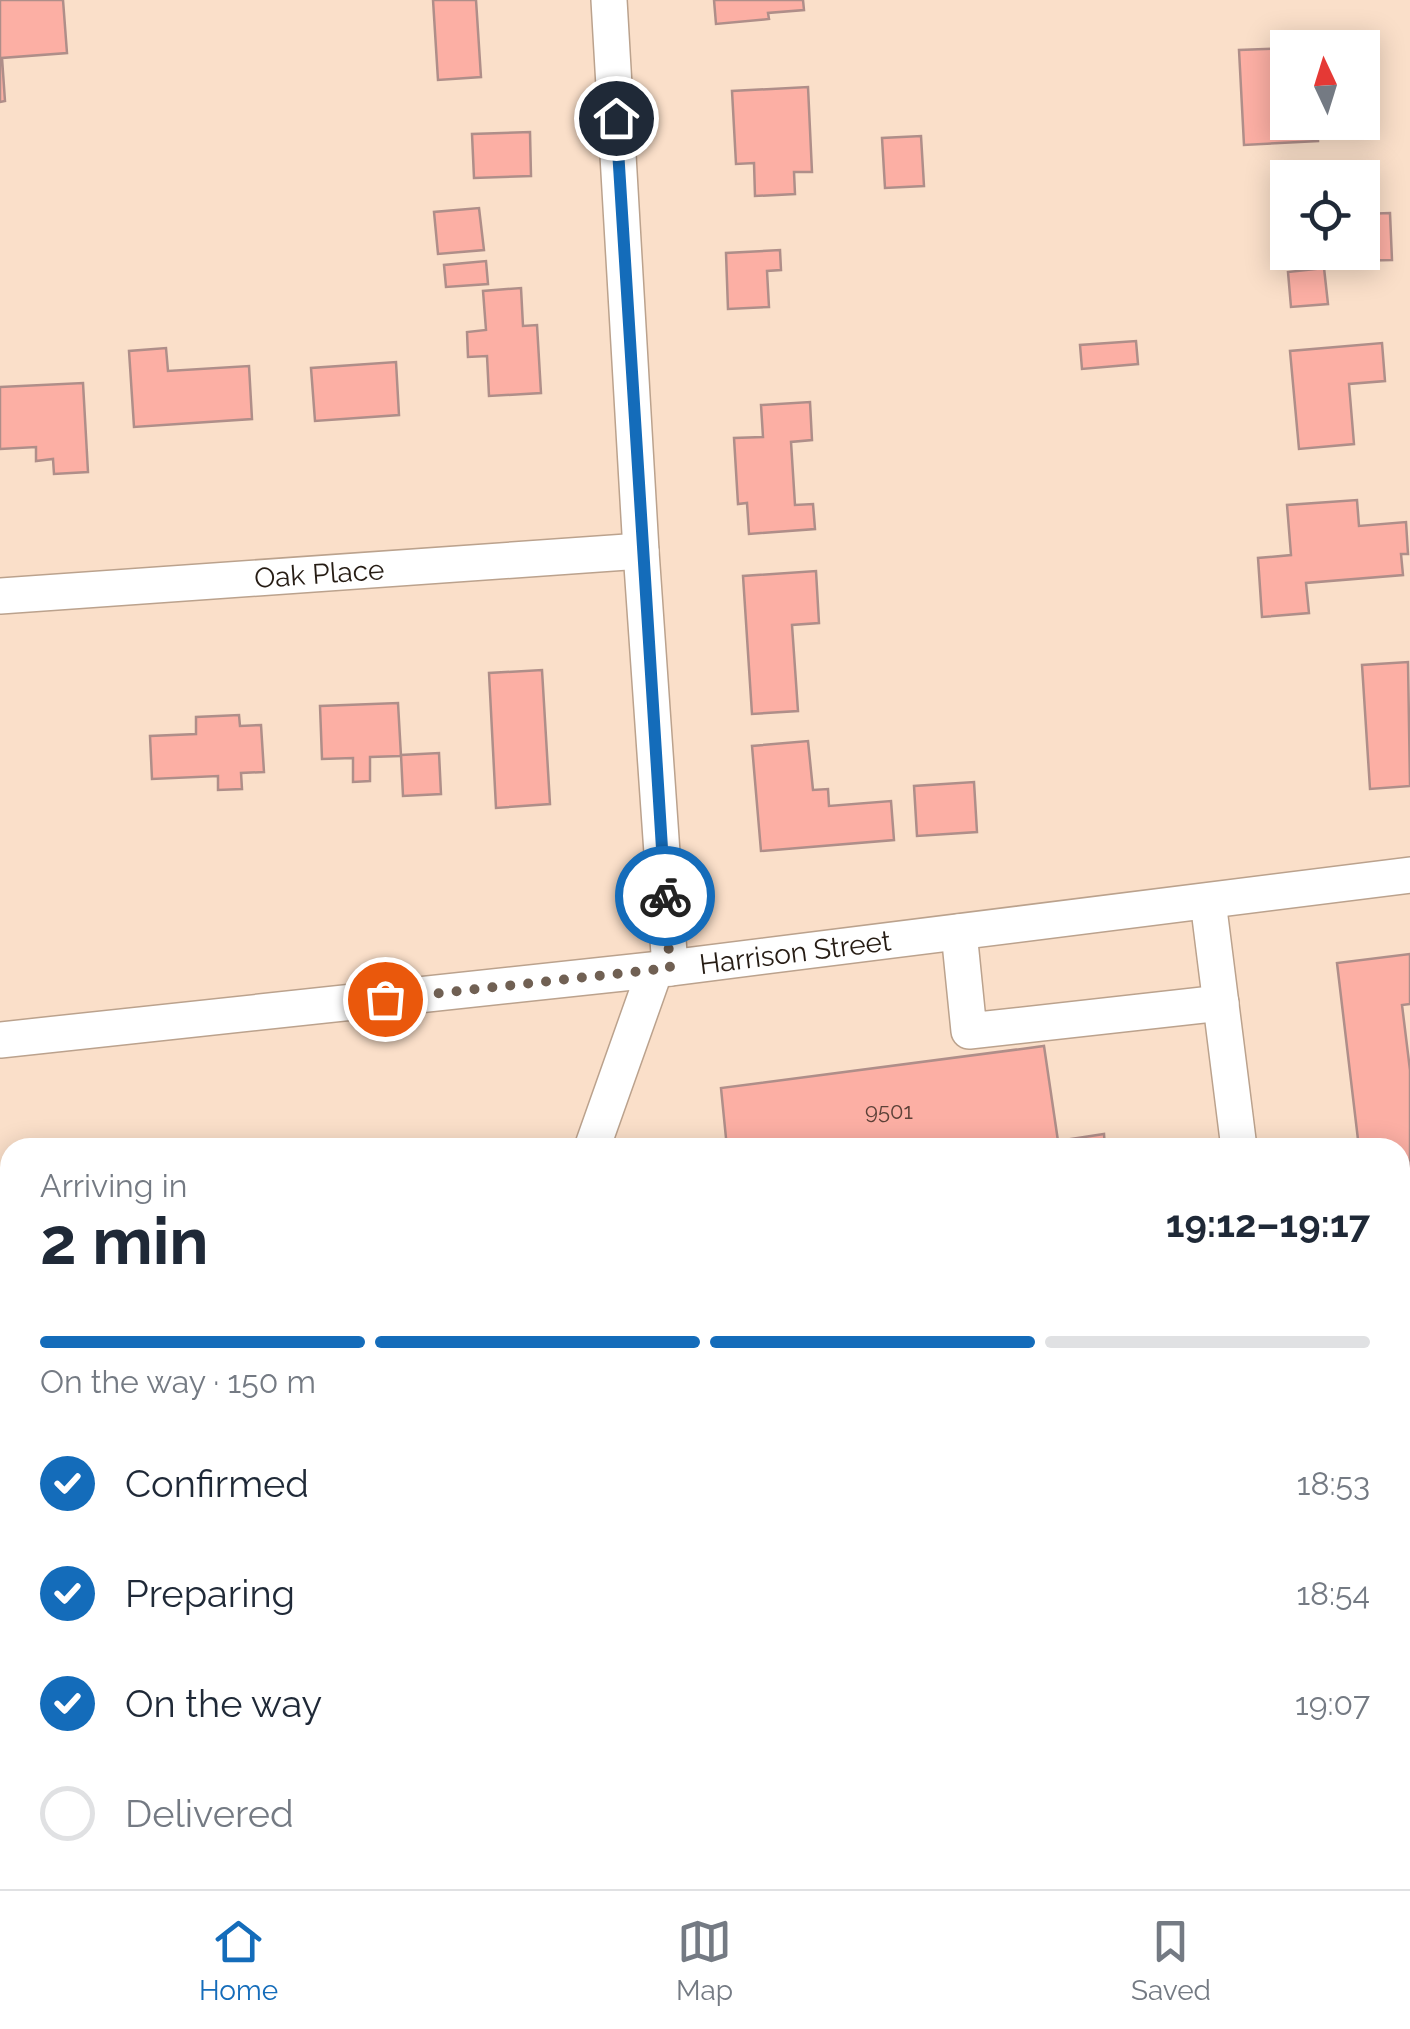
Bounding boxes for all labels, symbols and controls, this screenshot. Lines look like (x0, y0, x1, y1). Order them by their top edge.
north arrow (1270, 30, 1380, 140)
map controls (1270, 30, 1380, 270)
pin (574, 76, 659, 161)
icon: home (589, 91, 644, 146)
button: locate (1270, 160, 1380, 270)
street label: Oak Place (253, 553, 385, 595)
courier (615, 846, 715, 946)
icon: bike (638, 869, 693, 924)
street label: Harrison Street (697, 924, 894, 981)
pin (343, 957, 428, 1042)
icon: bag (358, 972, 413, 1027)
house number: 9501 (865, 1098, 913, 1124)
text: Arriving in (40, 1167, 187, 1204)
text: 19:12–19:17 (1166, 1201, 1370, 1246)
text: 2 min (40, 1203, 209, 1279)
text: On the way · 150 m (40, 1363, 316, 1400)
icon: check (40, 1456, 95, 1511)
text: Confirmed (125, 1461, 309, 1506)
text: 18:53 (1297, 1465, 1370, 1502)
icon: check (40, 1566, 95, 1621)
text: Preparing (125, 1571, 295, 1616)
text: 18:54 (1296, 1575, 1370, 1612)
icon: check (40, 1676, 95, 1731)
text: On the way (125, 1681, 322, 1726)
text: 19:07 (1295, 1685, 1370, 1722)
text: Delivered (125, 1791, 294, 1836)
tab: Home (199, 1914, 278, 2007)
tab: Map (676, 1914, 733, 2007)
tab: Saved (1131, 1914, 1211, 2007)

